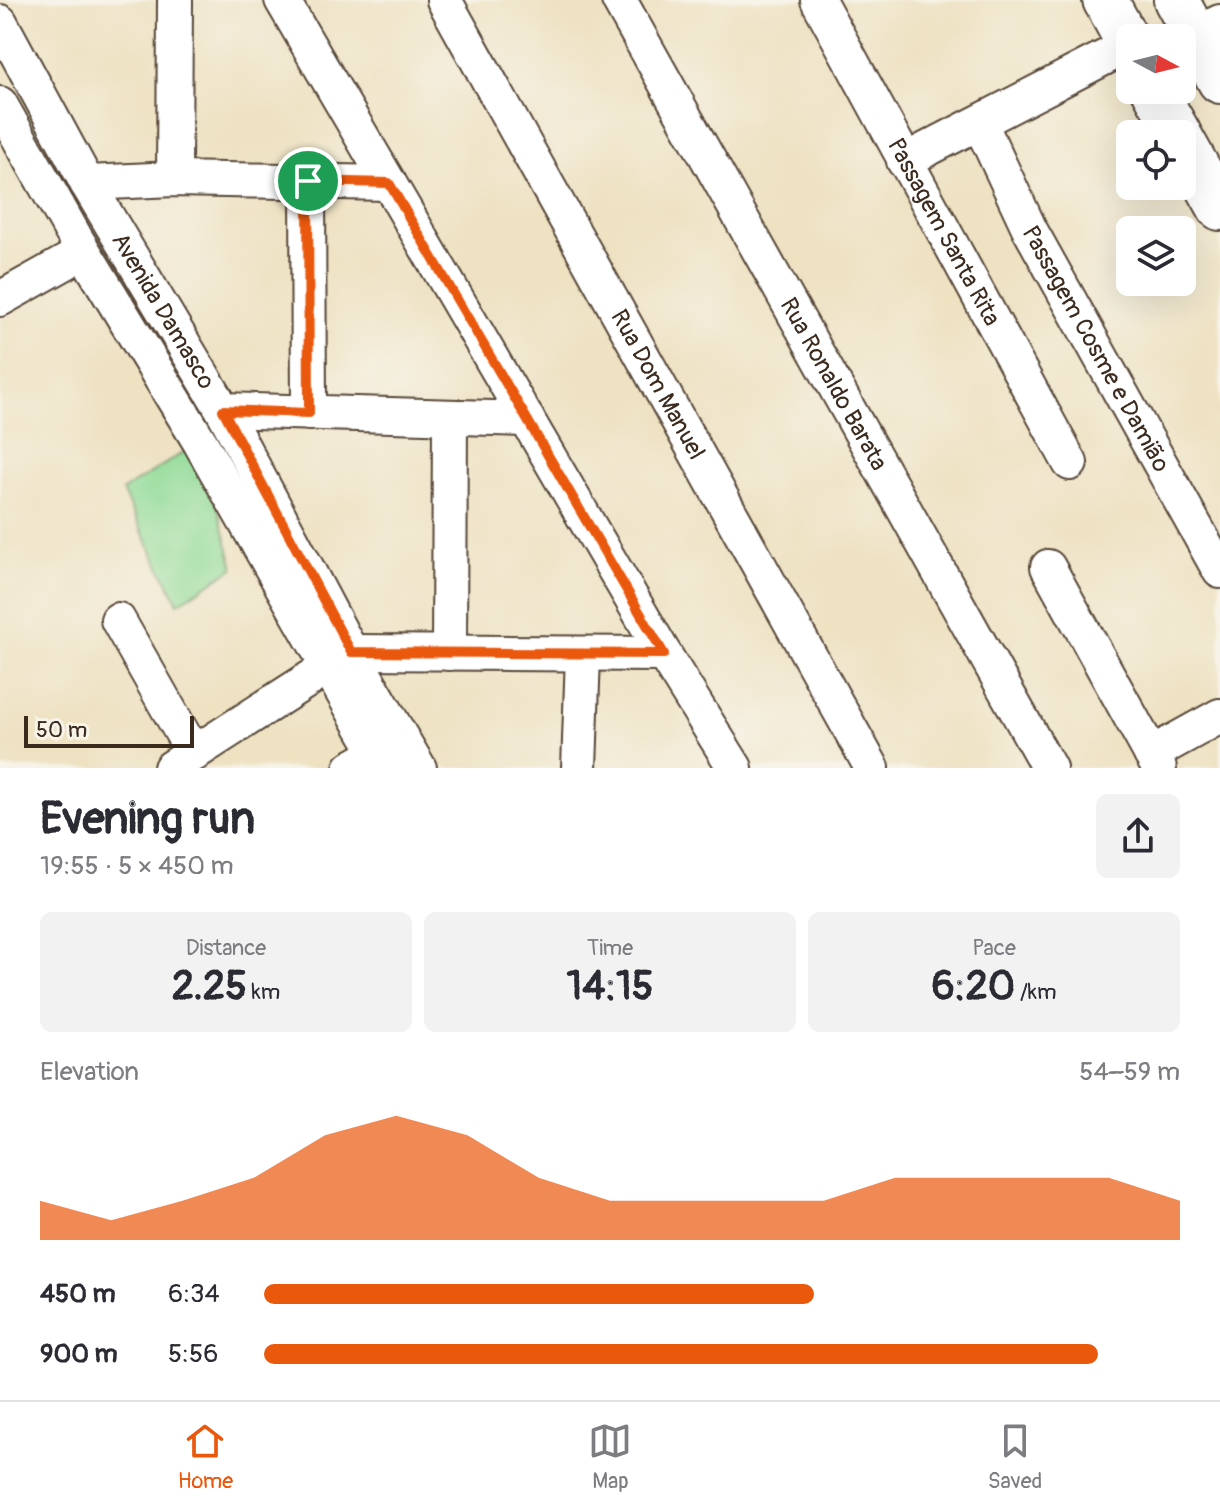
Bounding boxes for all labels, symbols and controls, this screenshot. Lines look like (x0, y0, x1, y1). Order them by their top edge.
north arrow (1116, 24, 1196, 104)
map controls (1116, 24, 1196, 296)
button: locate (1116, 120, 1196, 200)
street label: Passagem Santa Rita (881, 133, 1007, 331)
pin (274, 147, 342, 215)
icon: arrive (286, 159, 330, 203)
button: layers (1116, 216, 1196, 296)
street label: Passagem Cosme e Damião (1016, 221, 1176, 477)
street label: Avenida Damasco (106, 227, 222, 394)
street label: Rua Ronaldo Barata (774, 292, 894, 475)
street label: Rua Dom Manuel (605, 304, 712, 464)
scale bar (24, 712, 194, 748)
text: 50 m (36, 716, 87, 744)
text: Evening run (40, 792, 255, 847)
button: share (1096, 794, 1180, 878)
text: 19:55 · 5 × 450 m (40, 850, 234, 882)
text: Distance (186, 934, 266, 962)
text: Time (587, 934, 633, 962)
text: Pace (972, 934, 1016, 962)
text: 2.25 (172, 962, 247, 1011)
text: 14:15 (567, 962, 653, 1011)
text: 6:20 (931, 962, 1015, 1011)
text: km (247, 978, 280, 1006)
text: /km (1015, 978, 1057, 1006)
text: Elevation (40, 1056, 139, 1088)
text: 54–59 m (1079, 1056, 1180, 1088)
text: 450 m (40, 1278, 116, 1310)
text: 6:34 (168, 1278, 220, 1310)
text: 900 m (40, 1338, 118, 1370)
text: 5:56 (168, 1338, 218, 1370)
tab: Home (178, 1419, 233, 1495)
tab: Map (588, 1419, 632, 1495)
tab: Saved (988, 1419, 1042, 1495)

